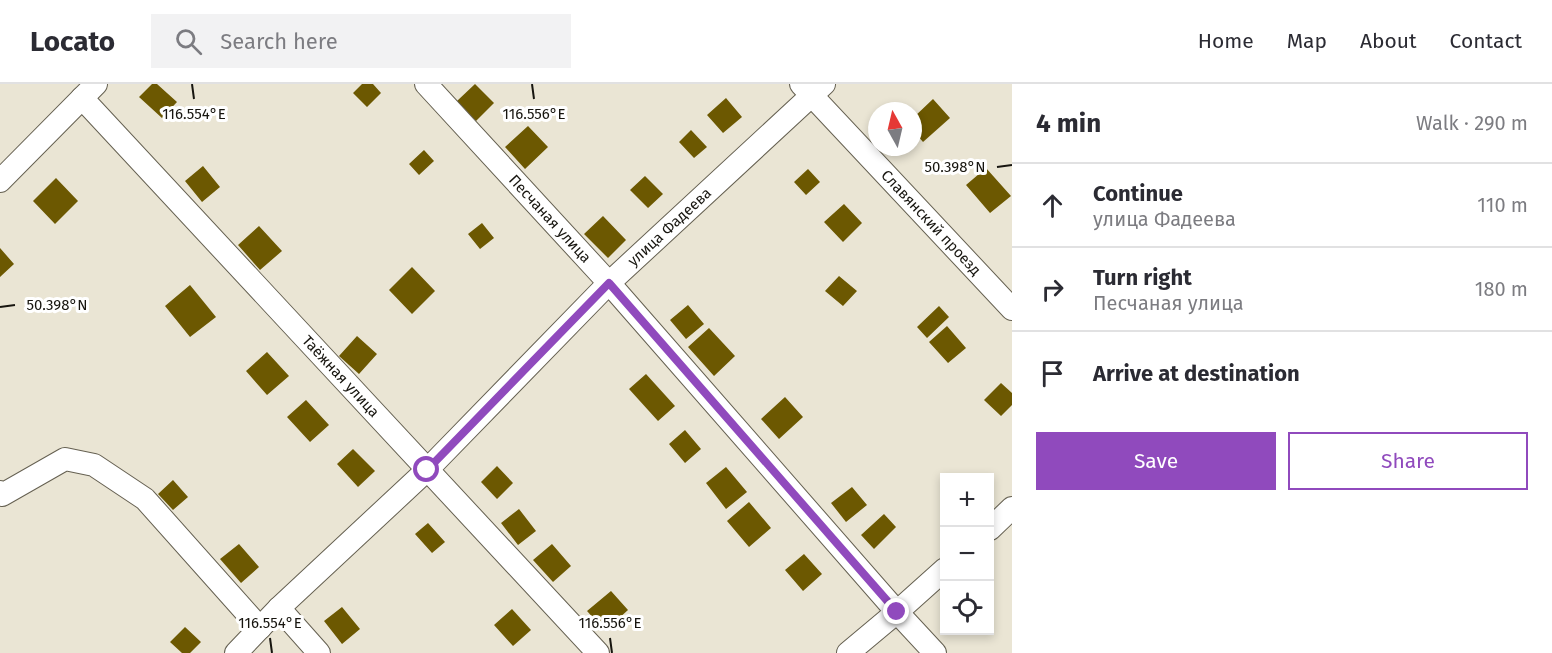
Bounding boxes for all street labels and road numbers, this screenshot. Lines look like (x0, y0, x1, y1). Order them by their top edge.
street label: Славянский проезд (877, 166, 985, 279)
street label: Песчаная улица (505, 171, 595, 266)
street label: улица Фадеева (624, 184, 715, 270)
street label: Таёжная улица (298, 332, 383, 421)

